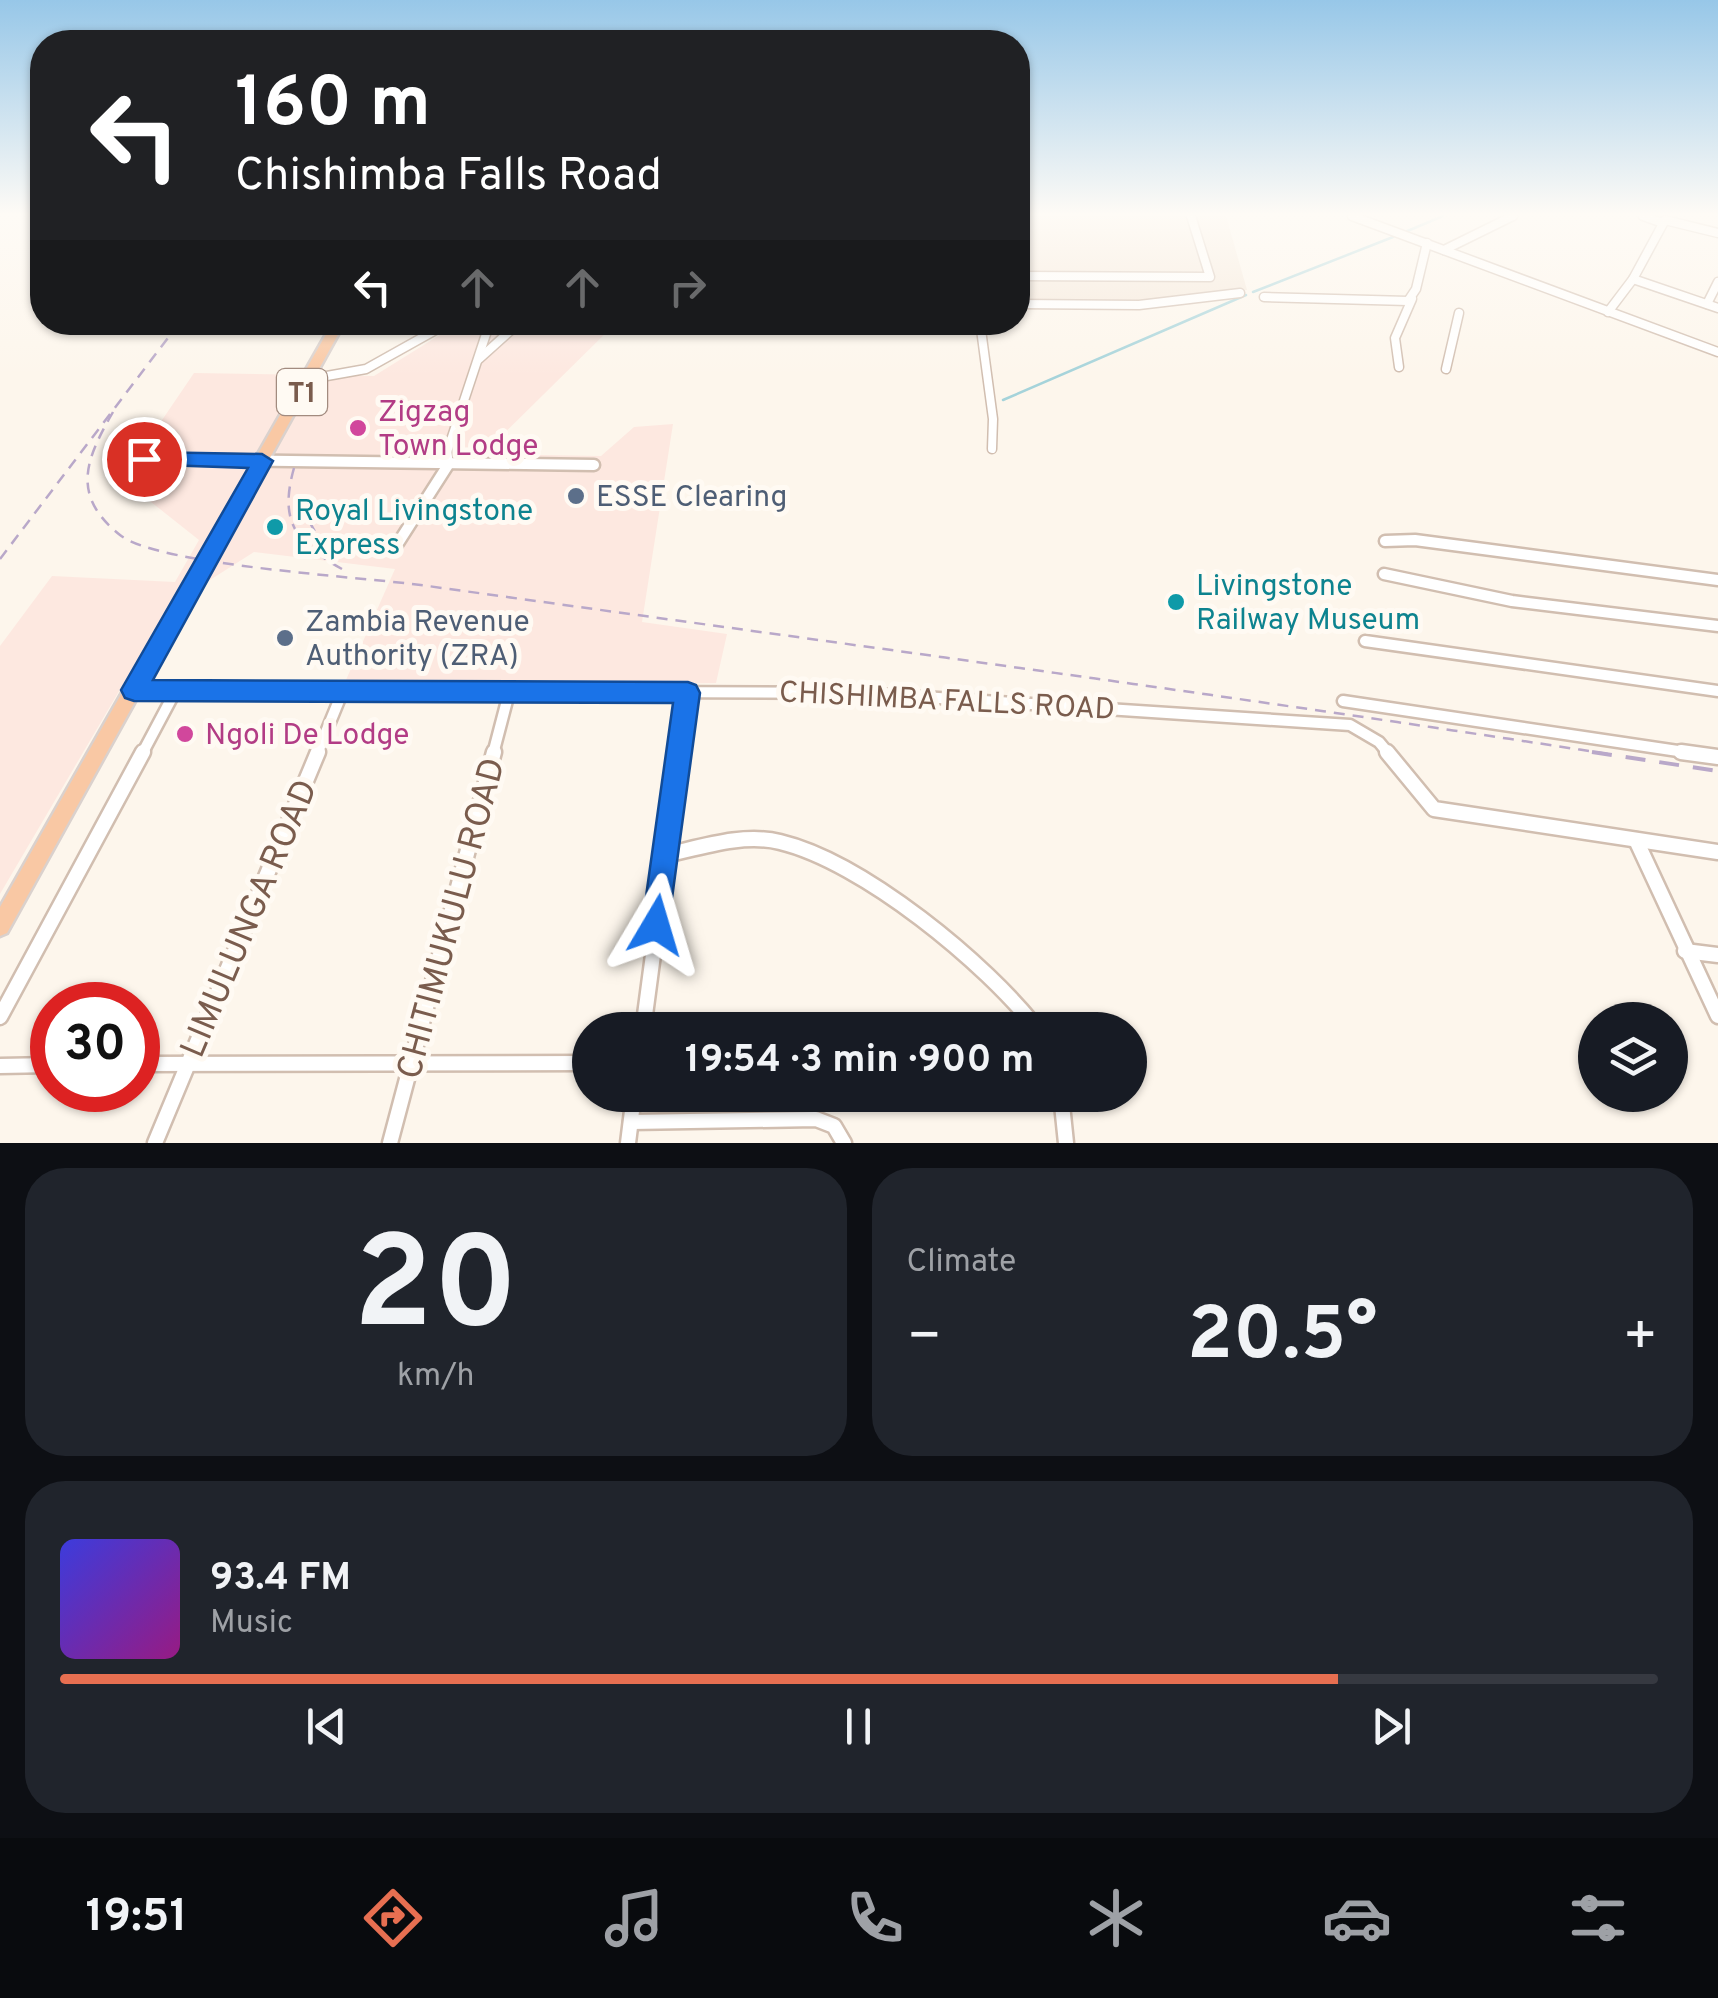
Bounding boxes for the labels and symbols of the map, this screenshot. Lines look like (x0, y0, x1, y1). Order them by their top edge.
road number: T1 (277, 369, 327, 415)
place label: Zigzag Town Lodge (378, 395, 538, 466)
pin (102, 417, 187, 502)
marker: Zigzag Town Lodge (347, 417, 369, 439)
place label: ESSE Clearing (596, 480, 787, 517)
marker: ESSE Clearing (565, 485, 587, 507)
place label: Royal Livingstone Express (295, 494, 533, 565)
marker: Royal Livingstone Express (264, 516, 286, 538)
place label: Livingstone Railway Museum (1196, 569, 1420, 640)
marker: Livingstone Railway Museum (1165, 591, 1187, 613)
place label: Zambia Revenue Authority (ZRA) (305, 605, 530, 676)
marker: Zambia Revenue Authority (ZRA) (274, 627, 296, 649)
street label: CHISHIMBA FALLS ROAD (778, 675, 1116, 730)
place label: Ngoli De Lodge (205, 718, 409, 755)
marker: Ngoli De Lodge (174, 723, 196, 745)
street label: CHITIMUKULU ROAD (389, 753, 517, 1084)
street label: LIMULUNGA ROAD (172, 773, 329, 1065)
position arrow (604, 873, 708, 977)
speed limit sign: 30 (30, 982, 160, 1112)

